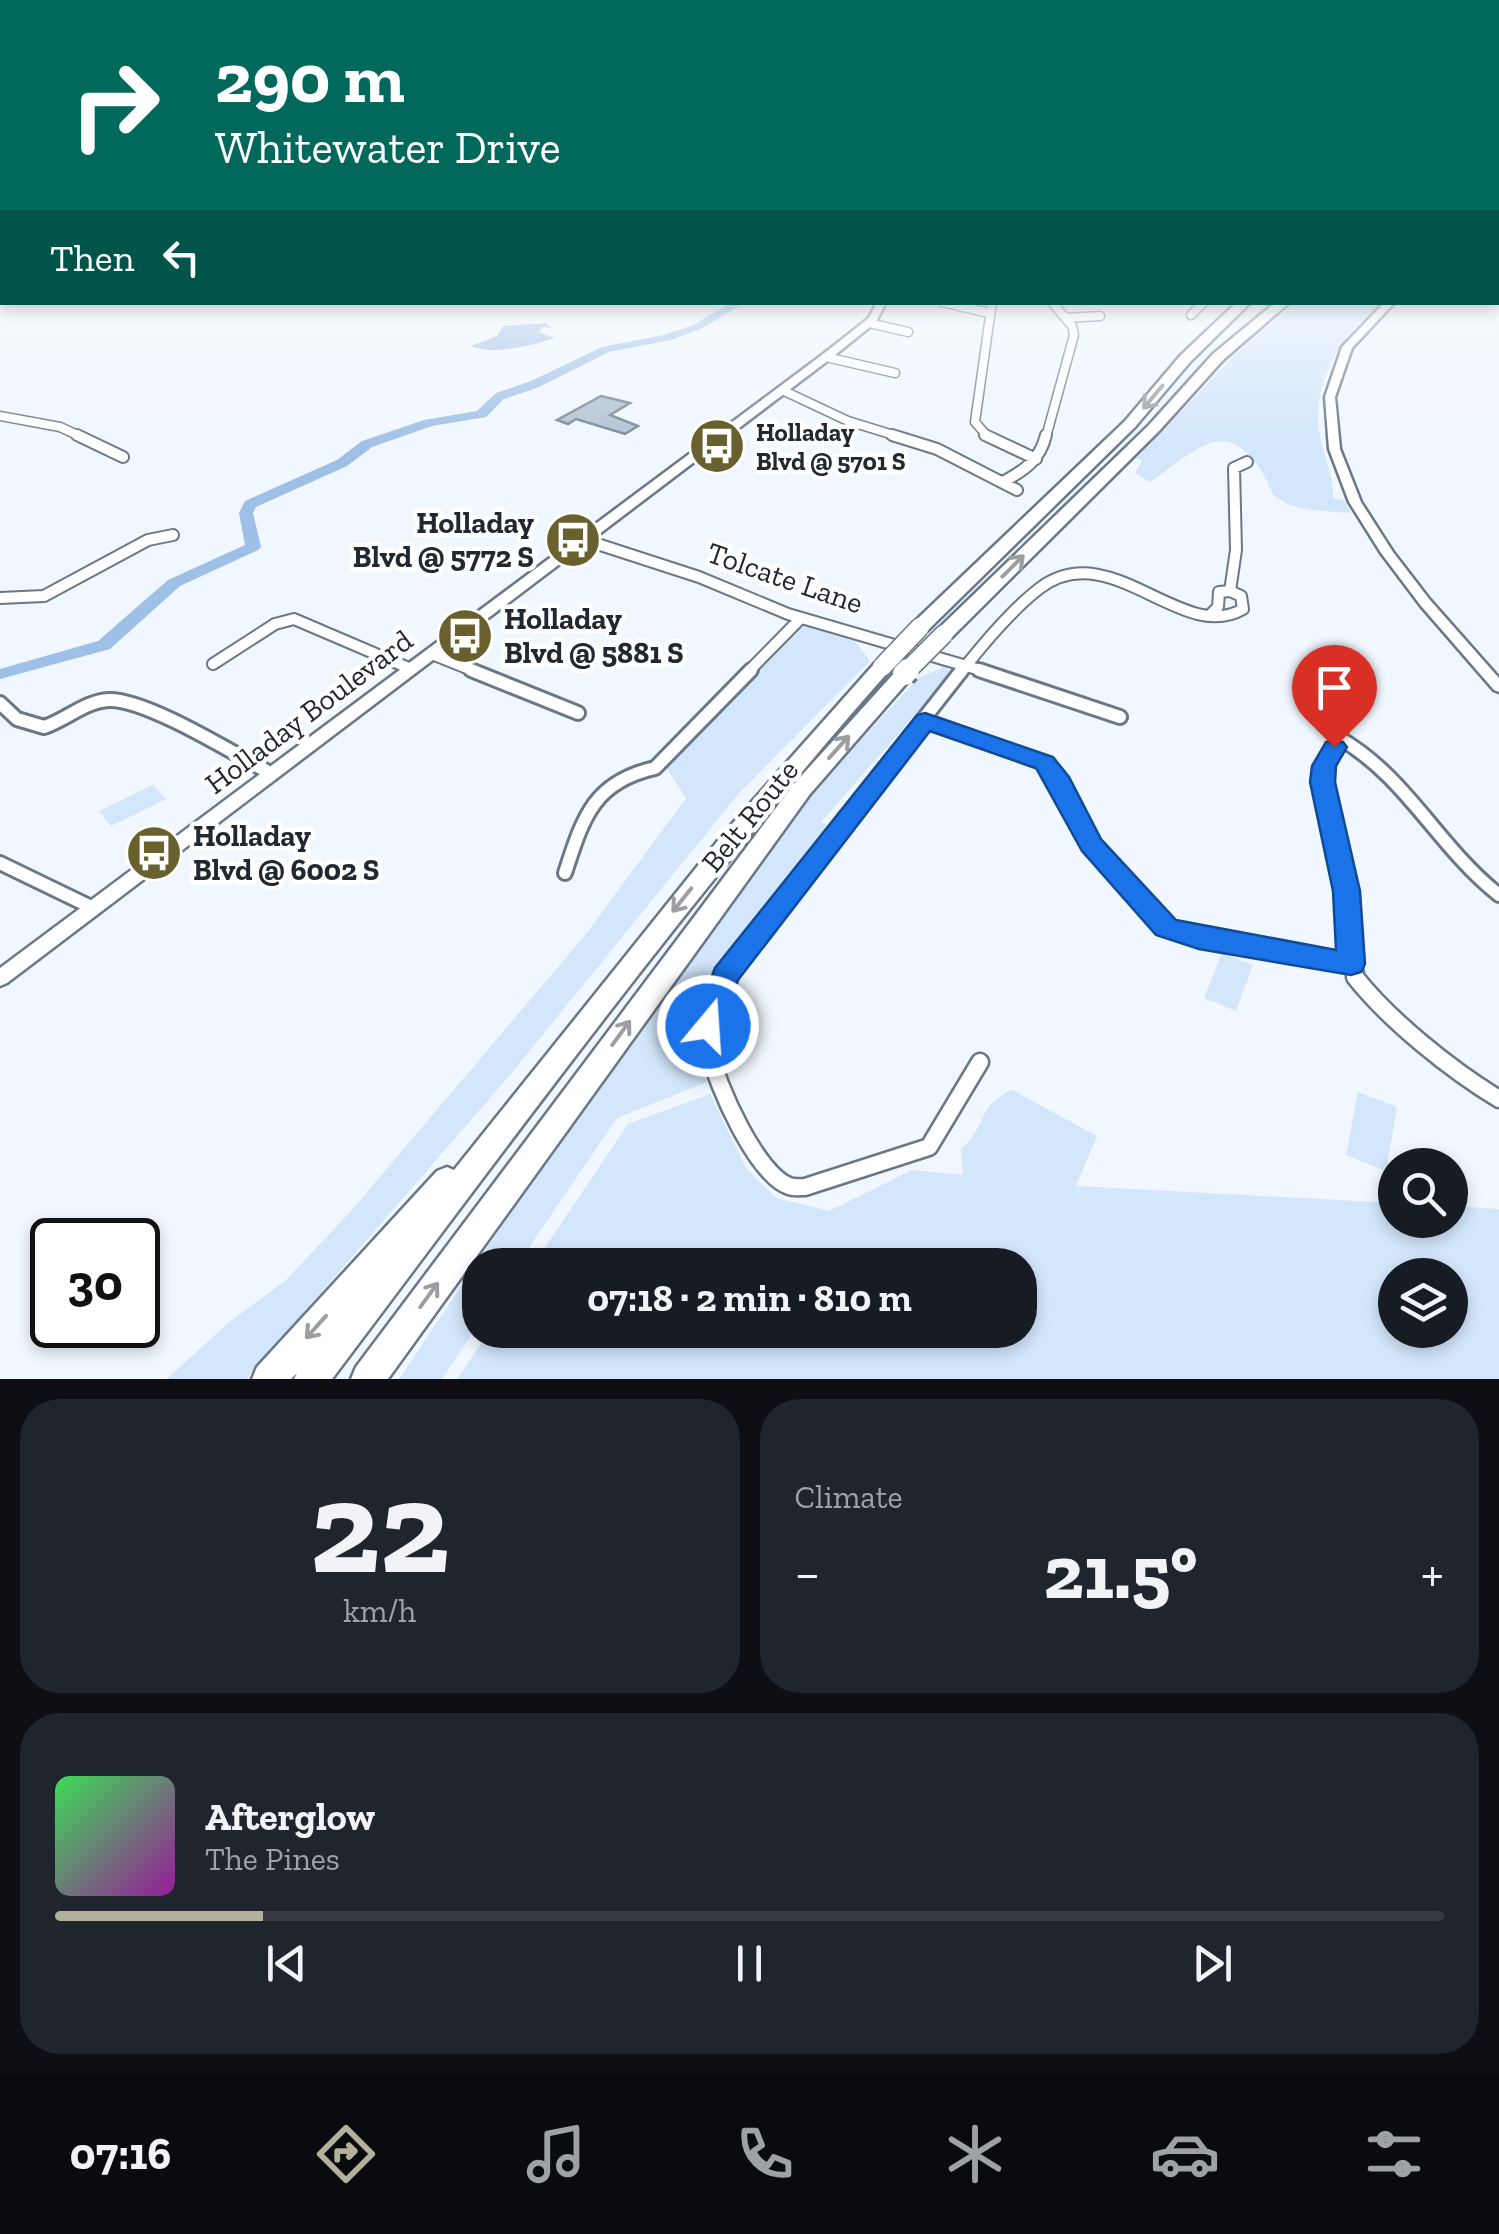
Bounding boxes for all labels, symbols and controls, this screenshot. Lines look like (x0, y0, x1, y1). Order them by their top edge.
text: 290 m (215, 36, 405, 120)
icon: right (50, 40, 180, 170)
text: Whitewater Drive (215, 121, 561, 175)
icon: left (154, 230, 209, 285)
text: Then (50, 235, 134, 281)
one-way arrow (1142, 384, 1164, 410)
bus stop icon: Holladay Blvd @ 5701 S (687, 416, 747, 476)
place label: Holladay Blvd @ 5701 S (756, 417, 906, 476)
place label: Holladay Blvd @ 5772 S (353, 505, 534, 575)
bus stop icon: Holladay Blvd @ 5772 S (543, 510, 603, 570)
street label: Tolcate Lane (702, 535, 868, 621)
one-way arrow (1001, 554, 1025, 578)
place label: Holladay Blvd @ 5881 S (504, 601, 684, 671)
bus stop icon: Holladay Blvd @ 5881 S (435, 606, 495, 666)
street label: Holladay Boulevard (198, 622, 420, 802)
pin (1292, 645, 1377, 748)
icon: arrive (1307, 660, 1362, 715)
one-way arrow (827, 735, 850, 760)
street label: Belt Route (694, 753, 806, 879)
place label: Holladay Blvd @ 6002 S (193, 818, 379, 888)
bus stop icon: Holladay Blvd @ 6002 S (124, 823, 184, 883)
one-way arrow (672, 886, 693, 913)
position arrow (656, 974, 760, 1078)
one-way arrow (610, 1020, 631, 1047)
map controls (1378, 1148, 1468, 1348)
button: search (1378, 1148, 1468, 1238)
speed limit sign: 30 (30, 1218, 160, 1348)
button: layers (1378, 1258, 1468, 1348)
text: 07:18 · 2 min · 810 m (587, 1275, 912, 1321)
one-way arrow (419, 1282, 440, 1309)
one-way arrow (305, 1314, 328, 1339)
text: 22 (310, 1449, 450, 1605)
text: Climate (795, 1478, 903, 1516)
text: 21.5° (1044, 1527, 1198, 1617)
text: − (795, 1540, 820, 1606)
text: + (1421, 1540, 1444, 1606)
text: km/h (343, 1592, 416, 1630)
text: Afterglow (205, 1794, 375, 1840)
text: The Pines (205, 1840, 340, 1878)
icon: previous (259, 1936, 314, 1991)
icon: pause (722, 1936, 777, 1991)
icon: next (1185, 1936, 1240, 1991)
icon: directions (311, 2119, 381, 2189)
icon: music (521, 2119, 591, 2189)
icon: phone (730, 2119, 800, 2189)
icon: climate (940, 2119, 1010, 2189)
icon: car (1150, 2119, 1220, 2189)
icon: filters (1359, 2119, 1429, 2189)
text: 07:16 (70, 2127, 171, 2181)

